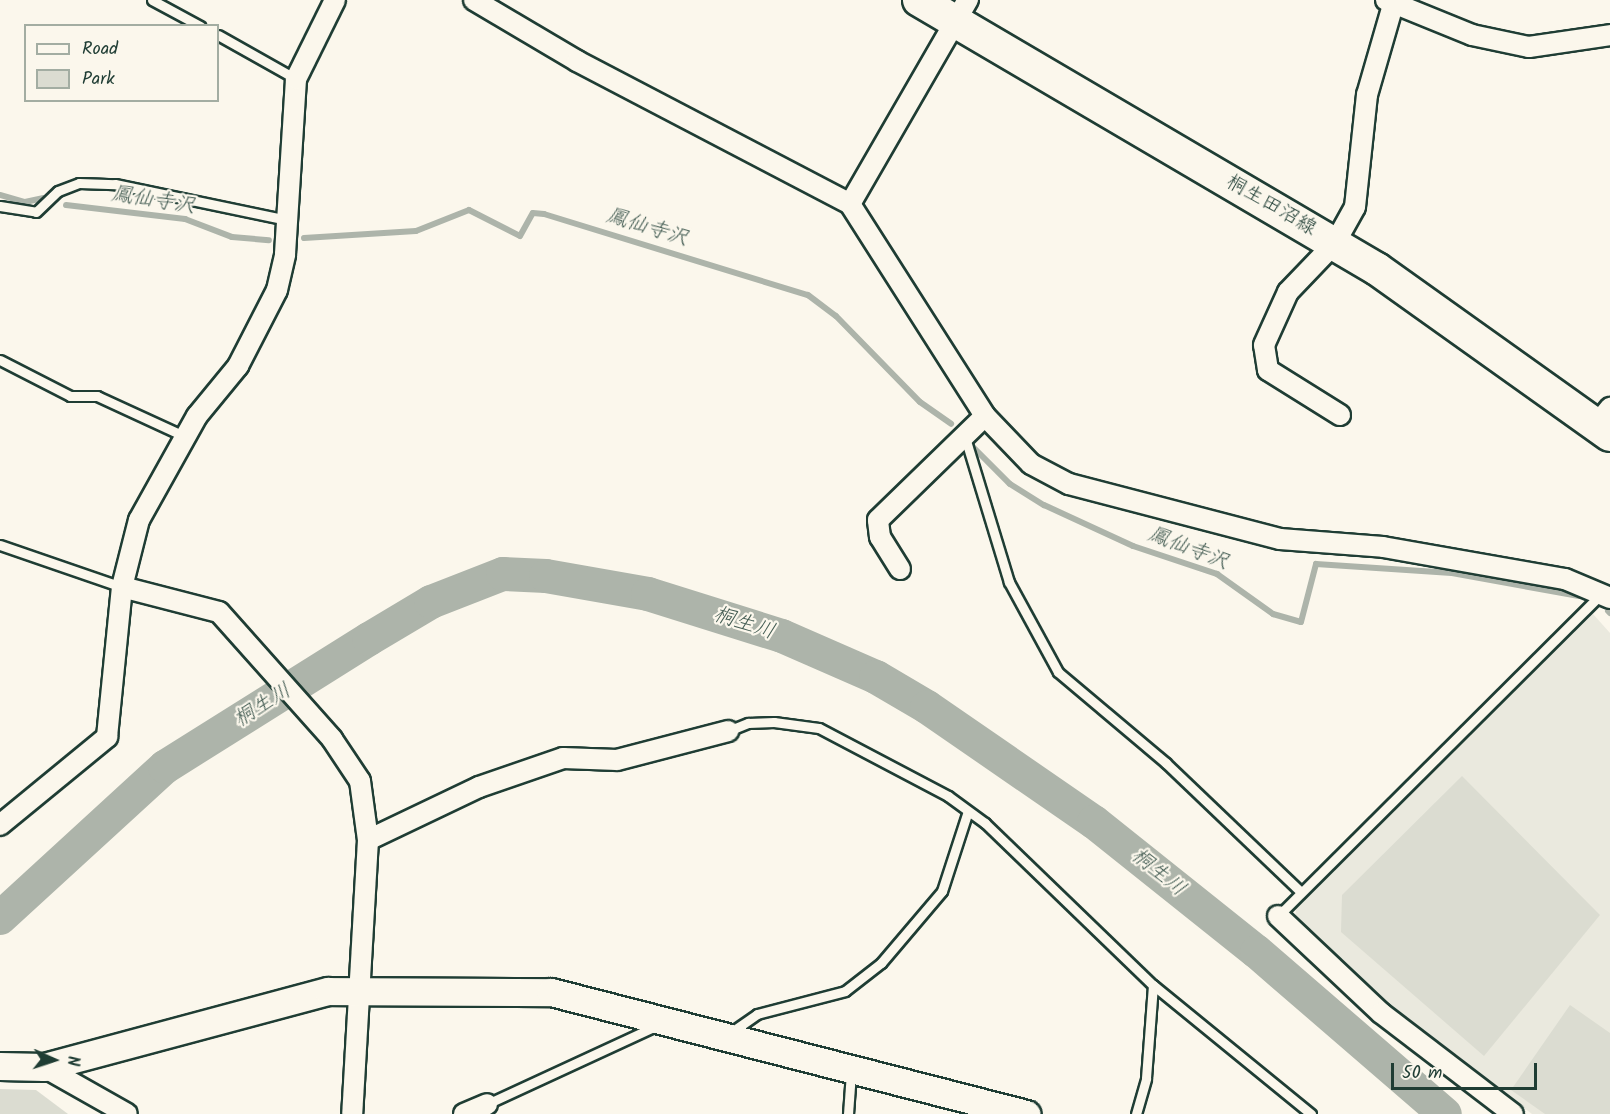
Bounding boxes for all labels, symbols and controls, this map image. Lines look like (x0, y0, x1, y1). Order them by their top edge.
legend (24, 24, 219, 102)
text: Road (82, 35, 118, 64)
text: Park (82, 65, 115, 94)
street label: 桐生田沼線 (1222, 171, 1320, 241)
water label: 鳳仙寺沢 (110, 182, 196, 220)
water label: 鳳仙寺沢 (603, 204, 691, 252)
water label: 鳳仙寺沢 (1144, 522, 1232, 576)
water label: 桐生川 (710, 602, 778, 646)
water label: 桐生川 (230, 679, 296, 733)
water label: 桐生川 (1126, 843, 1190, 903)
north arrow (24, 1030, 84, 1090)
scale bar (1394, 1051, 1540, 1089)
text: N (60, 1055, 85, 1067)
text: 50 m (1402, 1059, 1442, 1088)

